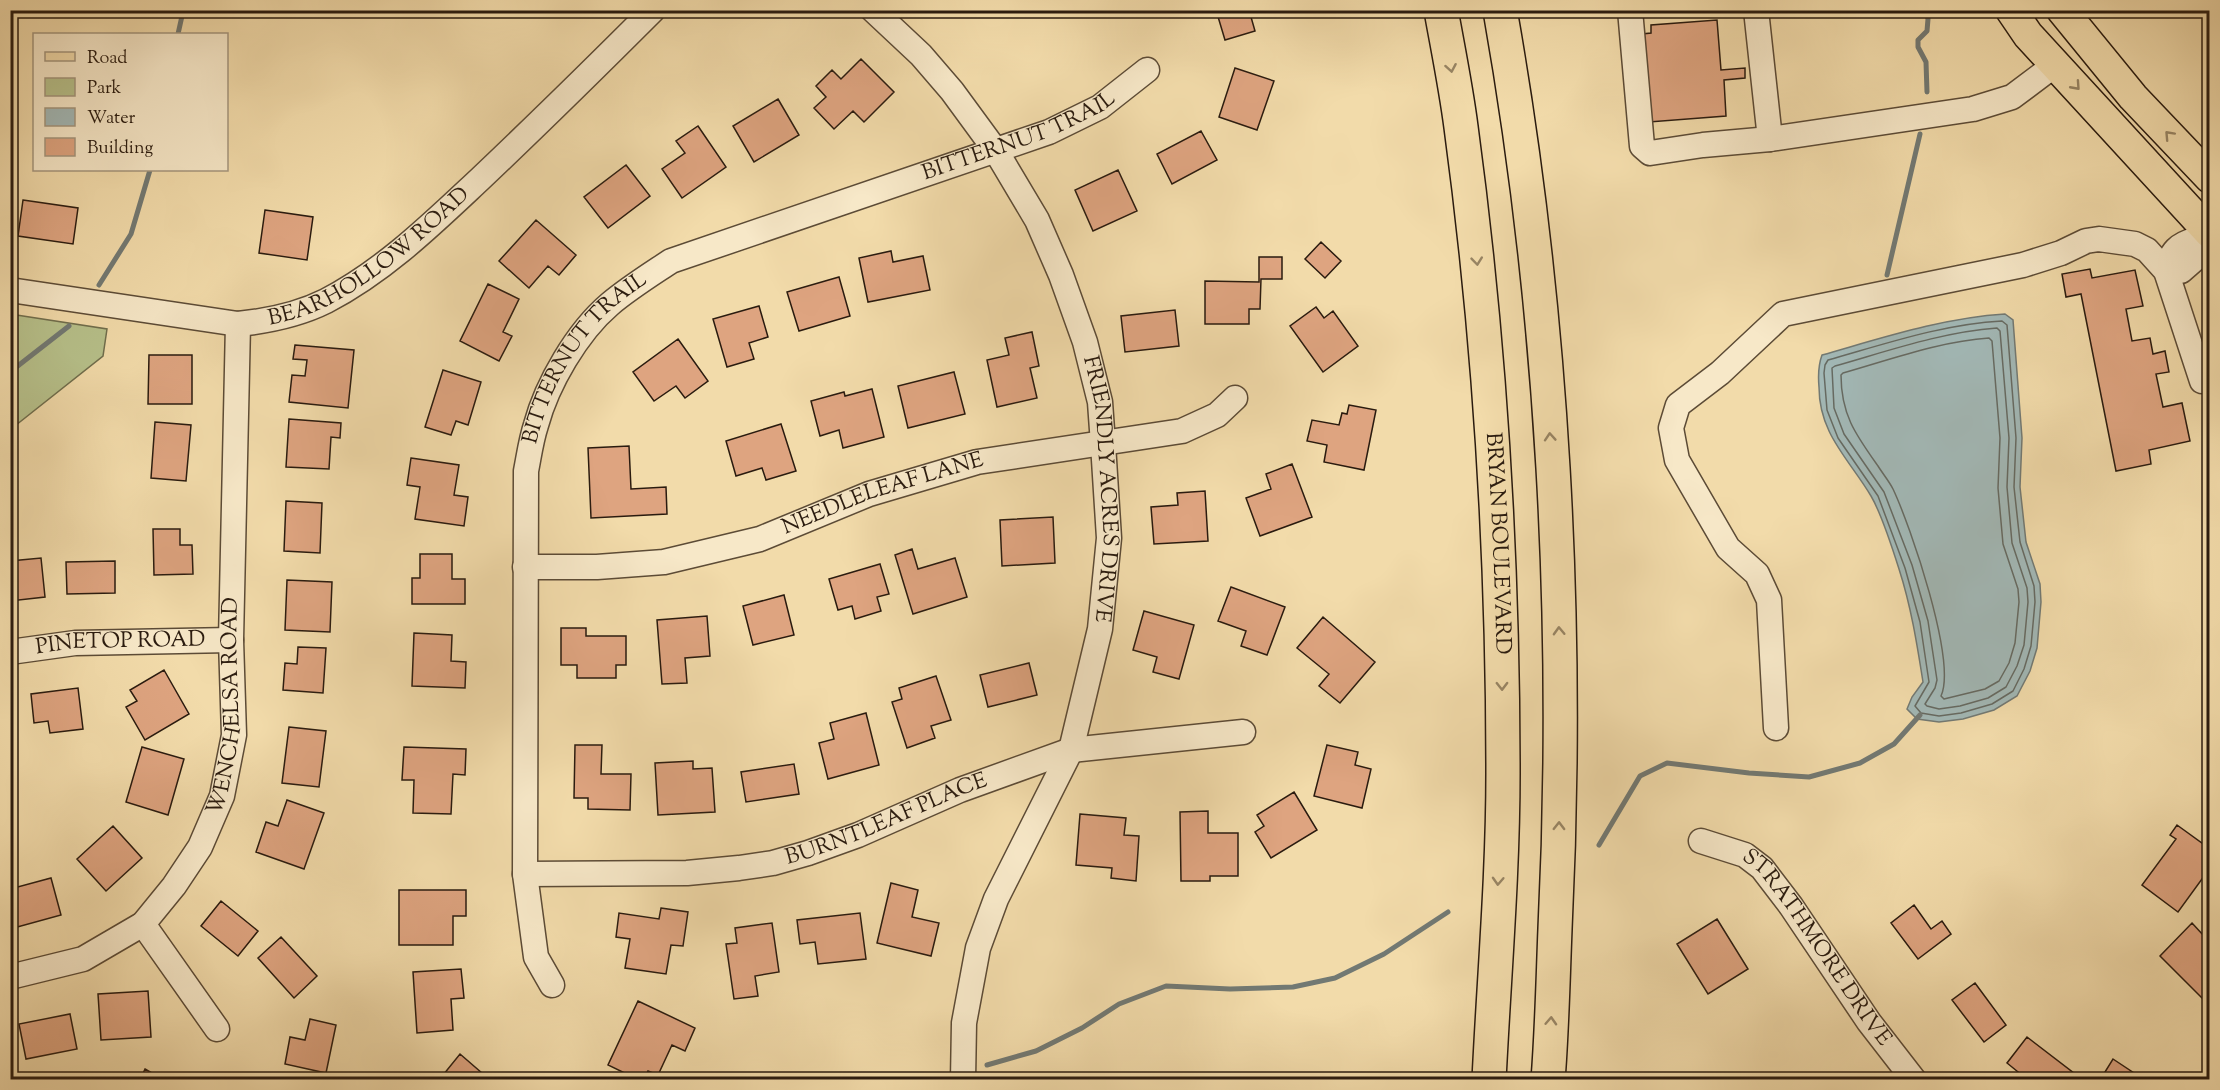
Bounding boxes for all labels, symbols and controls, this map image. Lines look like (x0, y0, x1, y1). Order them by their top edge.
legend (33, 33, 228, 171)
text: Road (87, 46, 127, 72)
one-way arrow (1445, 63, 1457, 73)
text: Park (87, 76, 122, 102)
one-way arrow (2069, 79, 2080, 90)
street label: BITTERNUT TRAIL (918, 84, 1123, 190)
text: Water (87, 106, 136, 132)
one-way arrow (2166, 132, 2177, 143)
text: Building (87, 136, 153, 162)
street label: BEARHOLLOW ROAD (265, 180, 478, 335)
one-way arrow (1470, 257, 1483, 266)
street label: BITTERNUT TRAIL (515, 265, 654, 447)
street label: FRIENDLY ACRES DRIVE (1073, 353, 1125, 624)
street label: BRYAN BOULEVARD (1476, 431, 1518, 655)
one-way arrow (1544, 432, 1557, 441)
street label: NEEDLELEAF LANE (777, 445, 988, 544)
street label: WENCHELSA ROAD (199, 597, 251, 821)
street label: PINETOP ROAD (34, 624, 206, 664)
one-way arrow (1553, 627, 1565, 636)
one-way arrow (1495, 682, 1508, 691)
street label: BURNTLEAF PLACE (782, 765, 992, 875)
one-way arrow (1553, 822, 1565, 831)
street label: STRATHMORE DRIVE (1735, 842, 1898, 1053)
one-way arrow (1492, 877, 1505, 886)
one-way arrow (1544, 1017, 1557, 1026)

